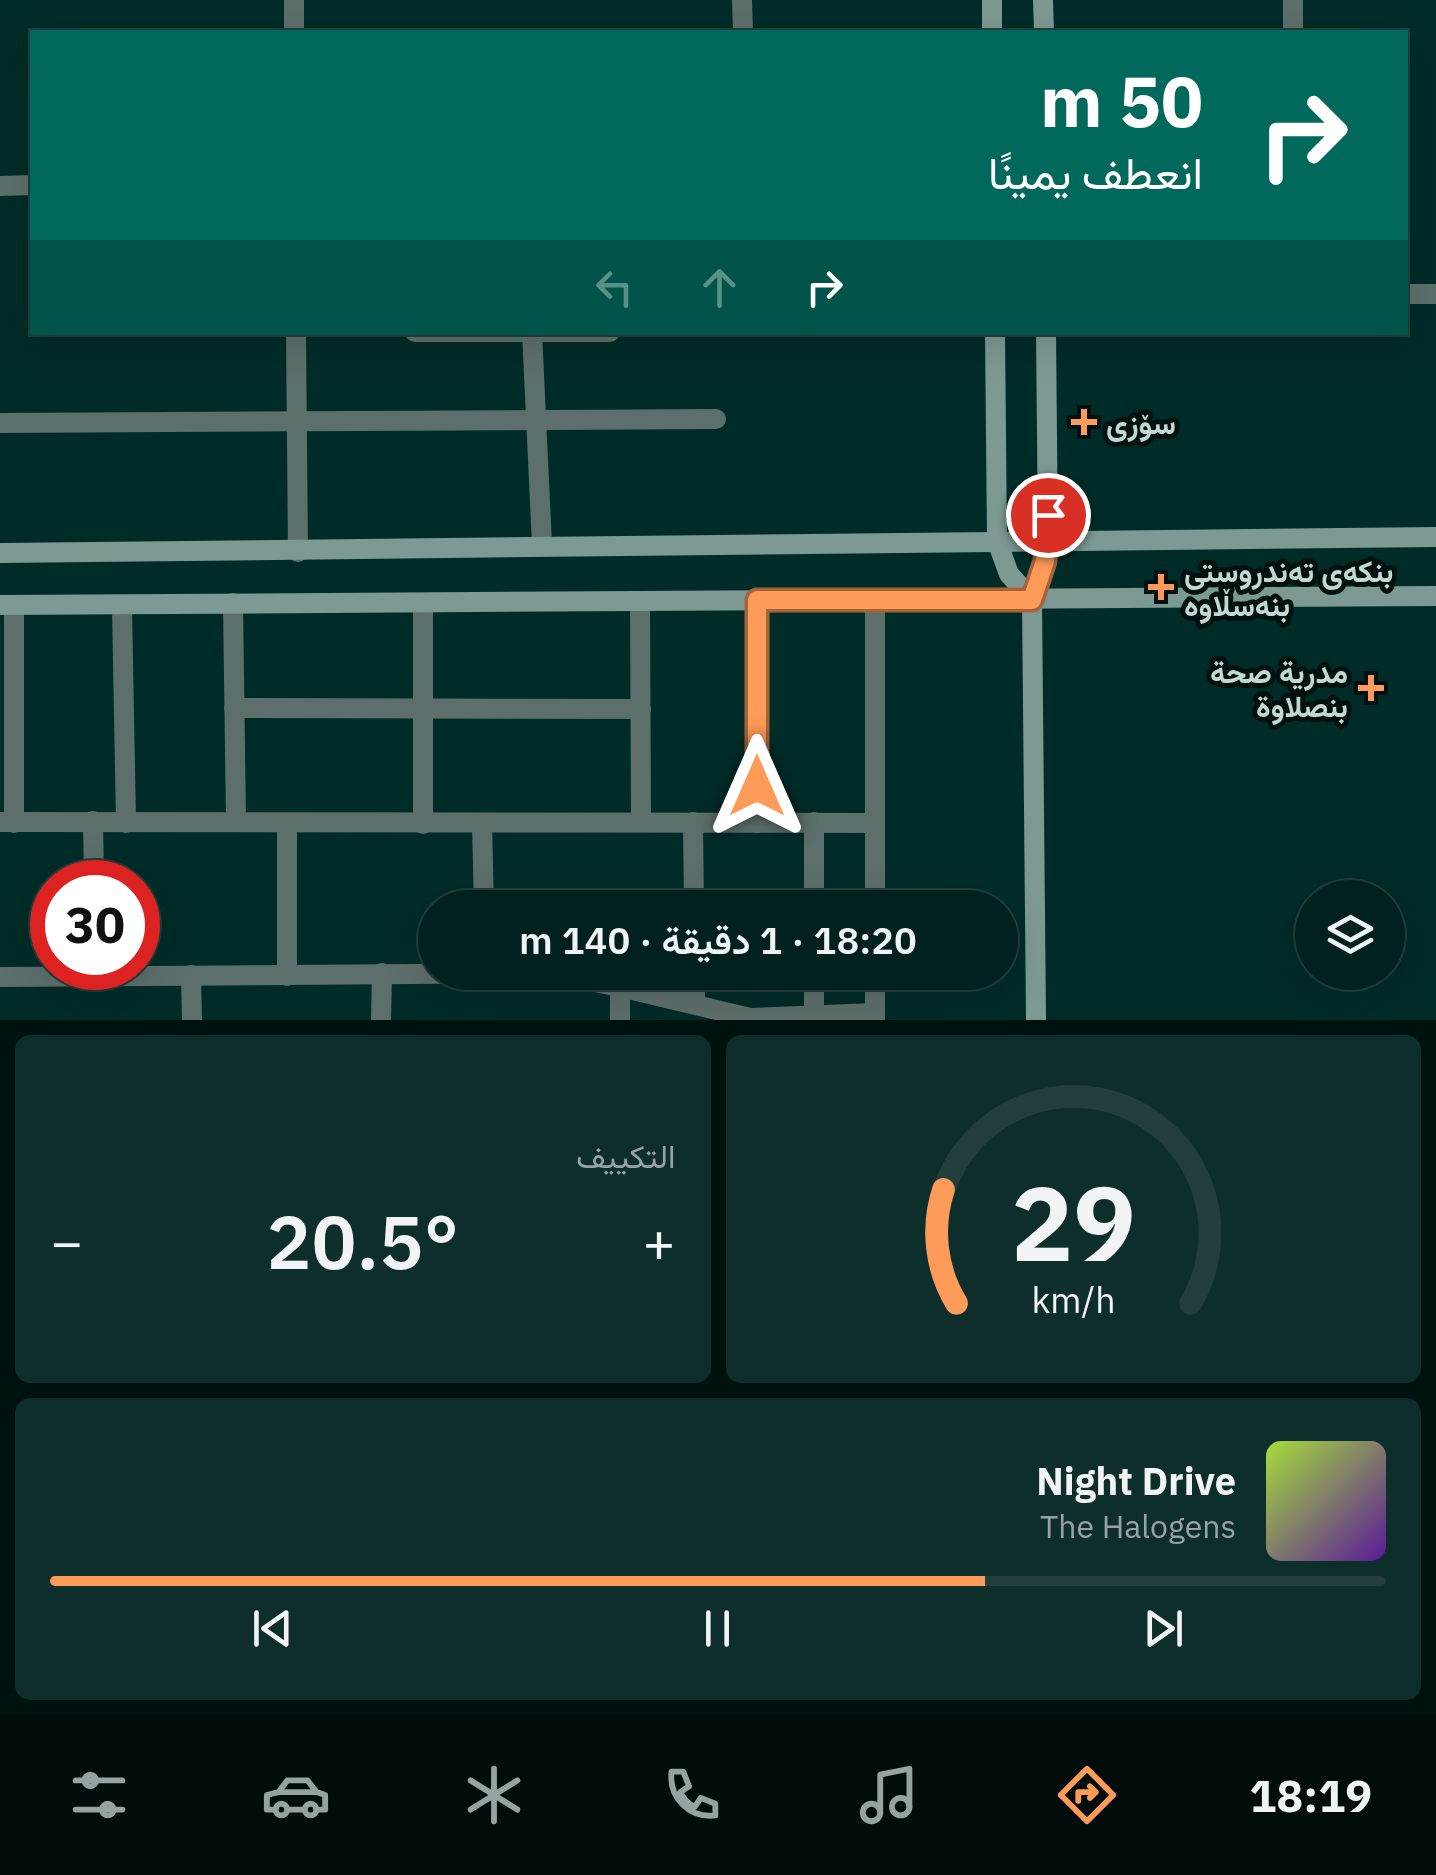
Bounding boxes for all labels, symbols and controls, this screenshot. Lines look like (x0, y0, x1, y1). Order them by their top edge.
text: 50 m (1040, 55, 1203, 146)
icon: right (1238, 70, 1368, 200)
text: انعطف يمينًا (988, 143, 1203, 201)
icon: left (587, 260, 642, 315)
icon: ahead (692, 260, 747, 315)
icon: right (797, 260, 852, 315)
place label: سۆزی (1106, 403, 1176, 442)
marker: سۆزی (1071, 409, 1097, 435)
pin (1006, 473, 1091, 558)
icon: arrive (1021, 488, 1076, 543)
place label: بنكەی تەندروستی بنەسڵاوە (1184, 551, 1393, 624)
marker: بنكەی تەندروستی بنەسڵاوە (1148, 574, 1174, 600)
place label: مدرية صحة بنصلاوة (1210, 652, 1348, 725)
marker: مدرية صحة بنصلاوة (1358, 675, 1384, 701)
position arrow (705, 734, 809, 838)
speed limit sign: 30 (30, 860, 160, 990)
map controls (1295, 880, 1405, 990)
button: layers (1295, 880, 1405, 990)
text: 18:20 · 1 دقيقة · 140 m (519, 915, 917, 964)
text: التكييف (576, 1135, 676, 1177)
text: 29 (1011, 1154, 1136, 1290)
text: 20.5° (266, 1192, 459, 1290)
text: − (50, 1206, 83, 1277)
text: + (642, 1206, 675, 1277)
text: km/h (1031, 1276, 1115, 1323)
text: Night Drive (1036, 1456, 1236, 1505)
text: The Halogens (1040, 1505, 1236, 1547)
icon: previous (245, 1601, 300, 1656)
icon: pause (690, 1601, 745, 1656)
icon: next (1136, 1601, 1191, 1656)
icon: filters (64, 1760, 134, 1830)
icon: car (261, 1760, 331, 1830)
icon: climate (459, 1760, 529, 1830)
icon: phone (657, 1760, 727, 1830)
icon: music (854, 1760, 924, 1830)
icon: directions (1052, 1760, 1122, 1830)
text: 18:19 (1249, 1766, 1372, 1824)

